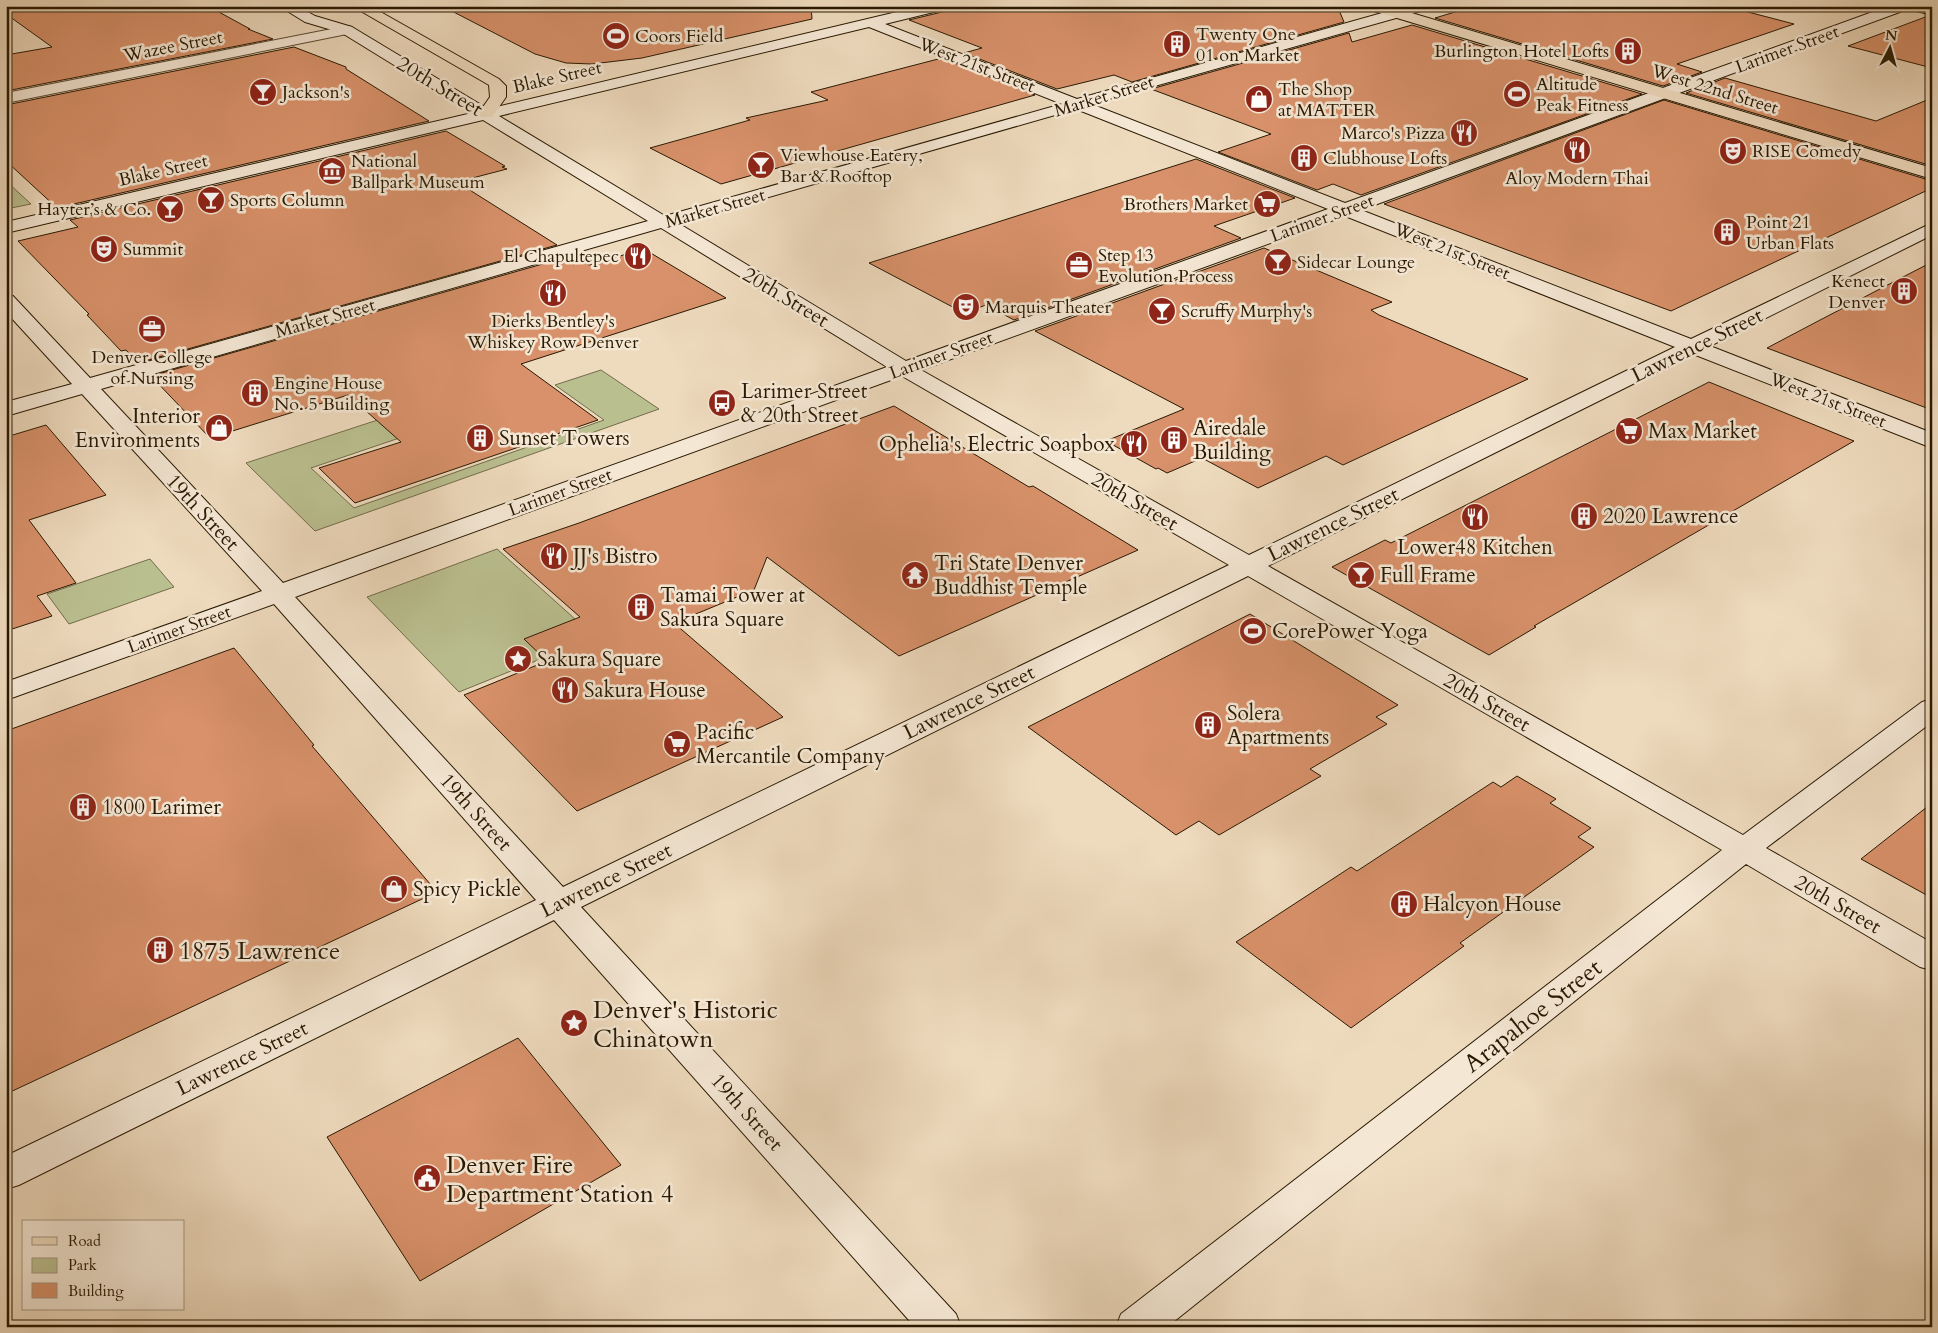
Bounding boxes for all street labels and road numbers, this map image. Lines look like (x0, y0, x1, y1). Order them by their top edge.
street label: Larimer Street (1732, 19, 1843, 80)
street label: Wazee Street (121, 25, 225, 69)
street label: West 21st Street (914, 31, 1039, 99)
street label: 20th Street (391, 49, 489, 124)
street label: Blake Street (510, 55, 604, 100)
street label: West 22nd Street (1648, 58, 1781, 121)
street label: Market Street (1051, 69, 1157, 123)
street label: Blake Street (116, 148, 210, 193)
street label: Market Street (662, 182, 768, 235)
street label: Larimer Street (1267, 188, 1378, 249)
street label: West 21st Street (1389, 216, 1514, 286)
street label: 20th Street (737, 260, 835, 335)
street label: Market Street (272, 292, 378, 345)
street label: Lawrence Street (1627, 301, 1768, 390)
street label: Larimer Street (886, 325, 997, 386)
street label: West 21st Street (1765, 366, 1890, 434)
street label: Larimer Street (505, 462, 616, 523)
street label: 20th Street (1086, 465, 1184, 538)
street label: 19th Street (159, 467, 246, 558)
street label: Lawrence Street (1263, 480, 1404, 569)
street label: Larimer Street (124, 599, 235, 660)
street label: Lawrence Street (899, 658, 1040, 747)
street label: 20th Street (1438, 666, 1536, 739)
street label: 19th Street (433, 767, 519, 858)
street label: Lawrence Street (536, 836, 677, 925)
street label: 20th Street (1789, 868, 1887, 941)
street label: Arapahoe Street (1456, 951, 1609, 1081)
street label: Lawrence Street (172, 1014, 313, 1103)
street label: 19th Street (704, 1067, 790, 1158)

